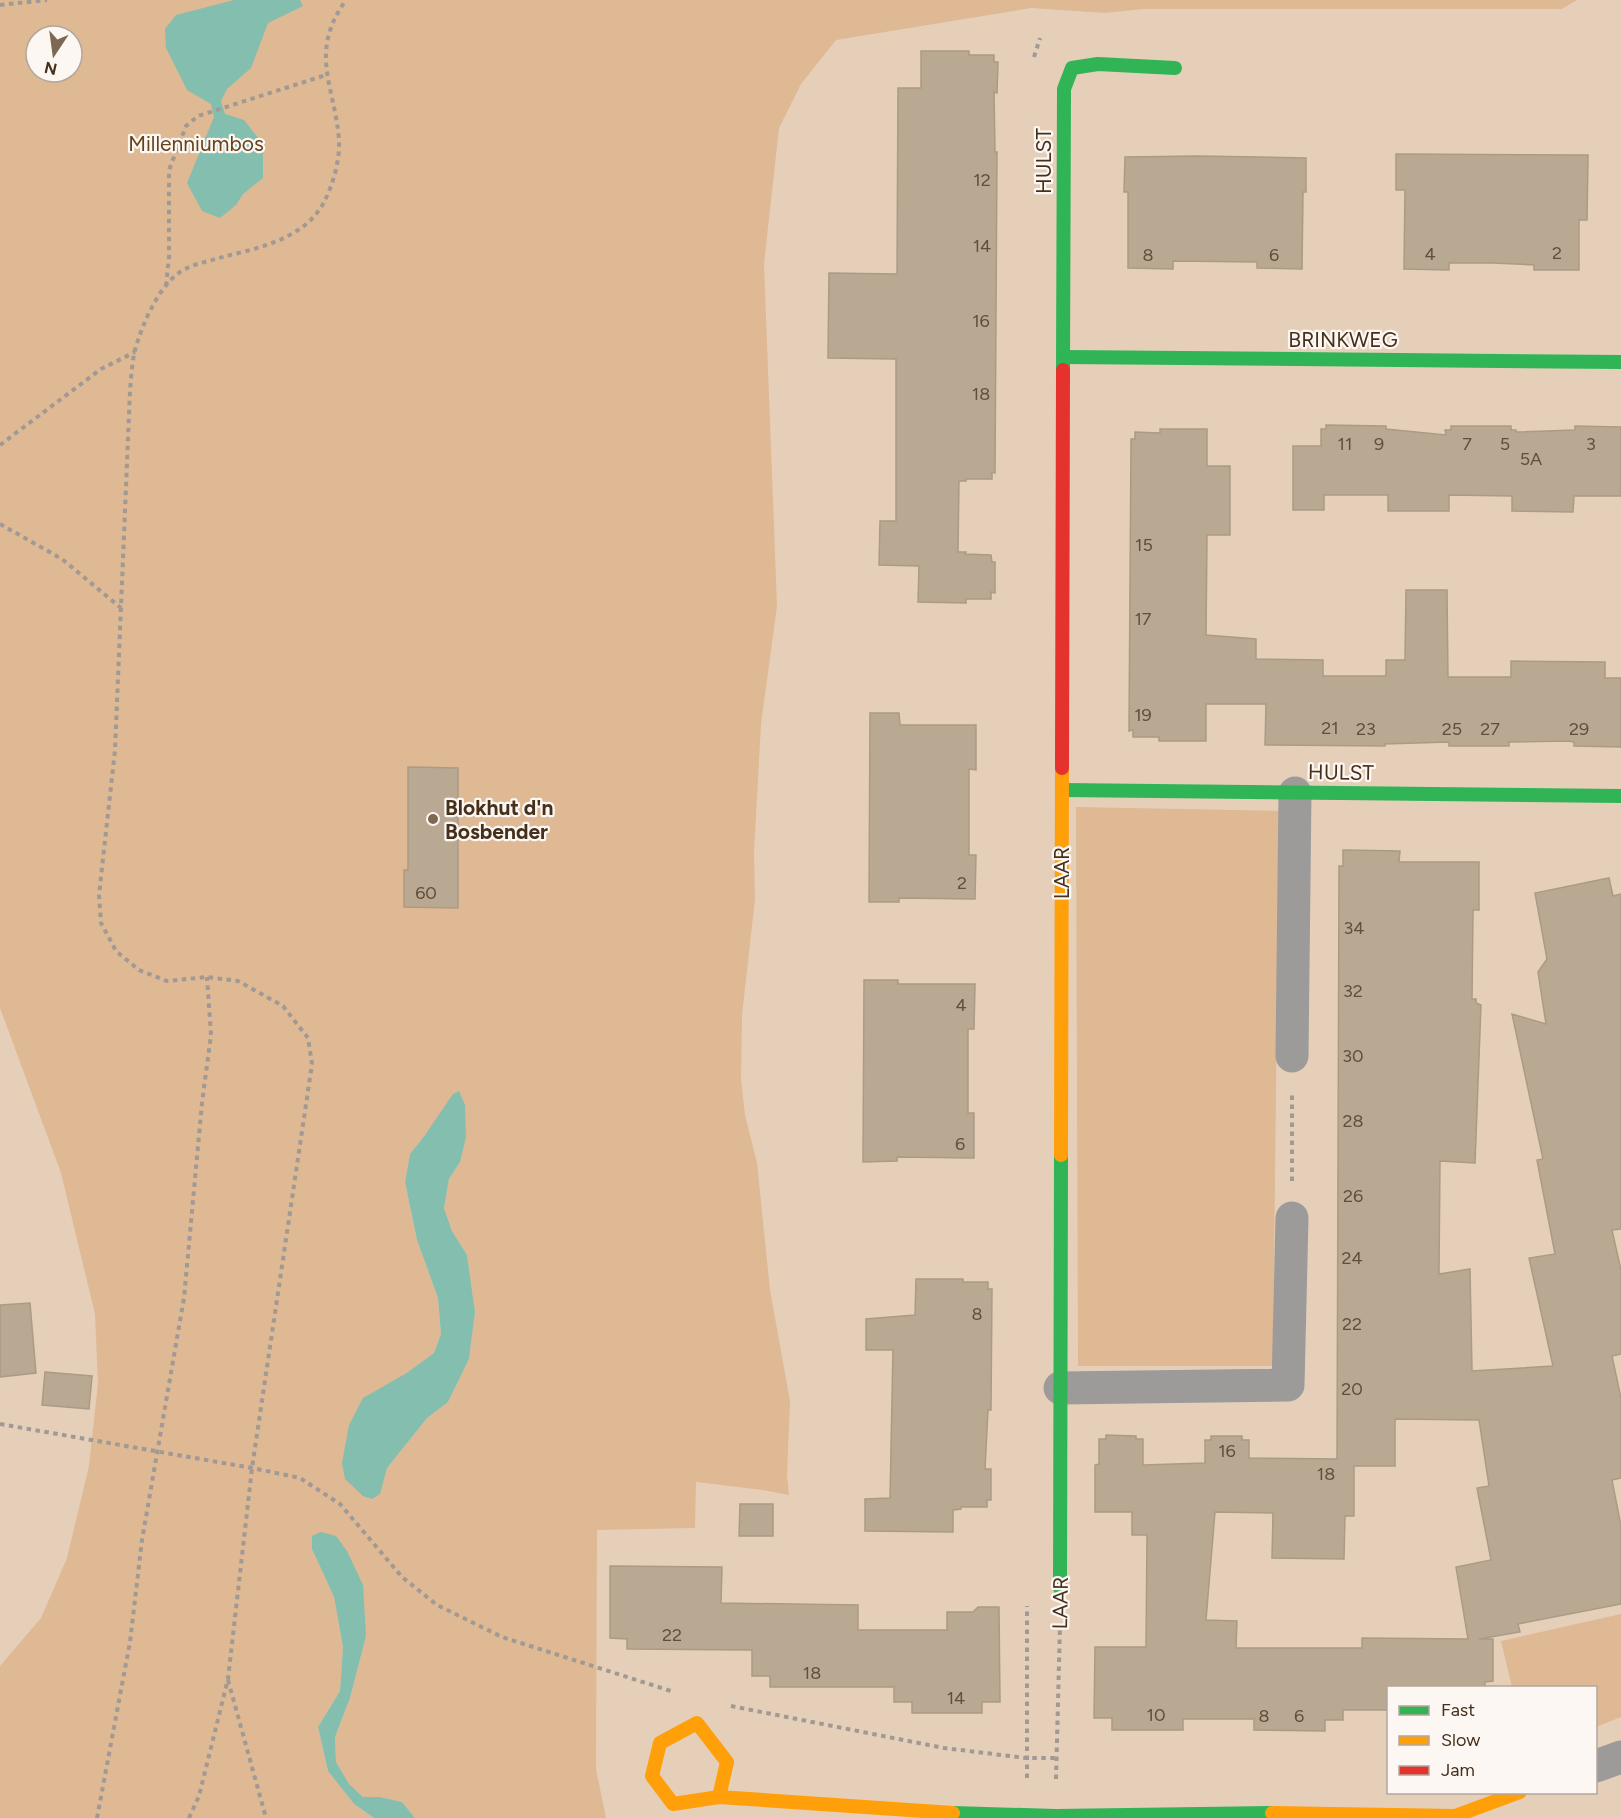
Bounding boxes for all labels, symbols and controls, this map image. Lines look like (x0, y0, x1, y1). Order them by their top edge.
north arrow (24, 24, 84, 84)
text: N (43, 57, 59, 79)
street label: HULST (1031, 128, 1056, 194)
park label: Millenniumbos (128, 131, 264, 156)
house number: 12 (973, 169, 991, 191)
house number: 14 (973, 235, 991, 257)
house number: 2 (1552, 242, 1562, 264)
house number: 4 (1424, 243, 1436, 265)
house number: 8 (1142, 244, 1154, 266)
house number: 6 (1269, 244, 1279, 266)
house number: 16 (972, 310, 990, 332)
street label: BRINKWEG (1288, 327, 1398, 352)
house number: 18 (972, 383, 990, 405)
house number: 11 (1338, 433, 1352, 455)
house number: 9 (1374, 433, 1384, 455)
house number: 7 (1462, 433, 1472, 455)
house number: 5 (1500, 433, 1510, 455)
house number: 3 (1586, 433, 1596, 455)
house number: 5A (1520, 448, 1542, 470)
house number: 15 (1135, 534, 1153, 556)
house number: 17 (1134, 608, 1152, 630)
house number: 19 (1134, 704, 1152, 726)
house number: 21 (1321, 717, 1339, 739)
house number: 23 (1356, 718, 1376, 740)
house number: 25 (1442, 718, 1462, 740)
house number: 27 (1480, 718, 1500, 740)
house number: 29 (1569, 718, 1589, 740)
street label: HULST (1308, 759, 1375, 785)
place label: Blokhut d'n Bosbender (445, 795, 553, 844)
marker: Blokhut d'n Bosbender (426, 812, 440, 826)
street label: LAAR (1049, 847, 1074, 899)
house number: 2 (957, 872, 967, 894)
house number: 60 (415, 882, 437, 904)
house number: 34 (1344, 917, 1364, 939)
house number: 32 (1343, 980, 1363, 1002)
house number: 4 (955, 994, 967, 1016)
house number: 30 (1342, 1045, 1364, 1067)
house number: 28 (1342, 1110, 1364, 1132)
house number: 6 (955, 1133, 965, 1155)
house number: 26 (1343, 1185, 1363, 1207)
house number: 24 (1341, 1247, 1363, 1269)
house number: 8 (971, 1303, 983, 1325)
house number: 22 (1342, 1313, 1362, 1335)
house number: 20 (1341, 1378, 1363, 1400)
house number: 16 (1218, 1440, 1236, 1462)
house number: 18 (1317, 1463, 1335, 1485)
street label: LAAR (1047, 1577, 1073, 1629)
house number: 22 (662, 1624, 682, 1646)
house number: 18 (803, 1662, 821, 1684)
legend (1387, 1686, 1597, 1794)
house number: 14 (947, 1687, 965, 1709)
text: Fast (1441, 1699, 1475, 1721)
house number: 10 (1147, 1704, 1165, 1726)
house number: 8 (1258, 1705, 1270, 1727)
house number: 6 (1294, 1705, 1304, 1727)
text: Slow (1441, 1729, 1480, 1751)
text: Jam (1441, 1759, 1475, 1781)

